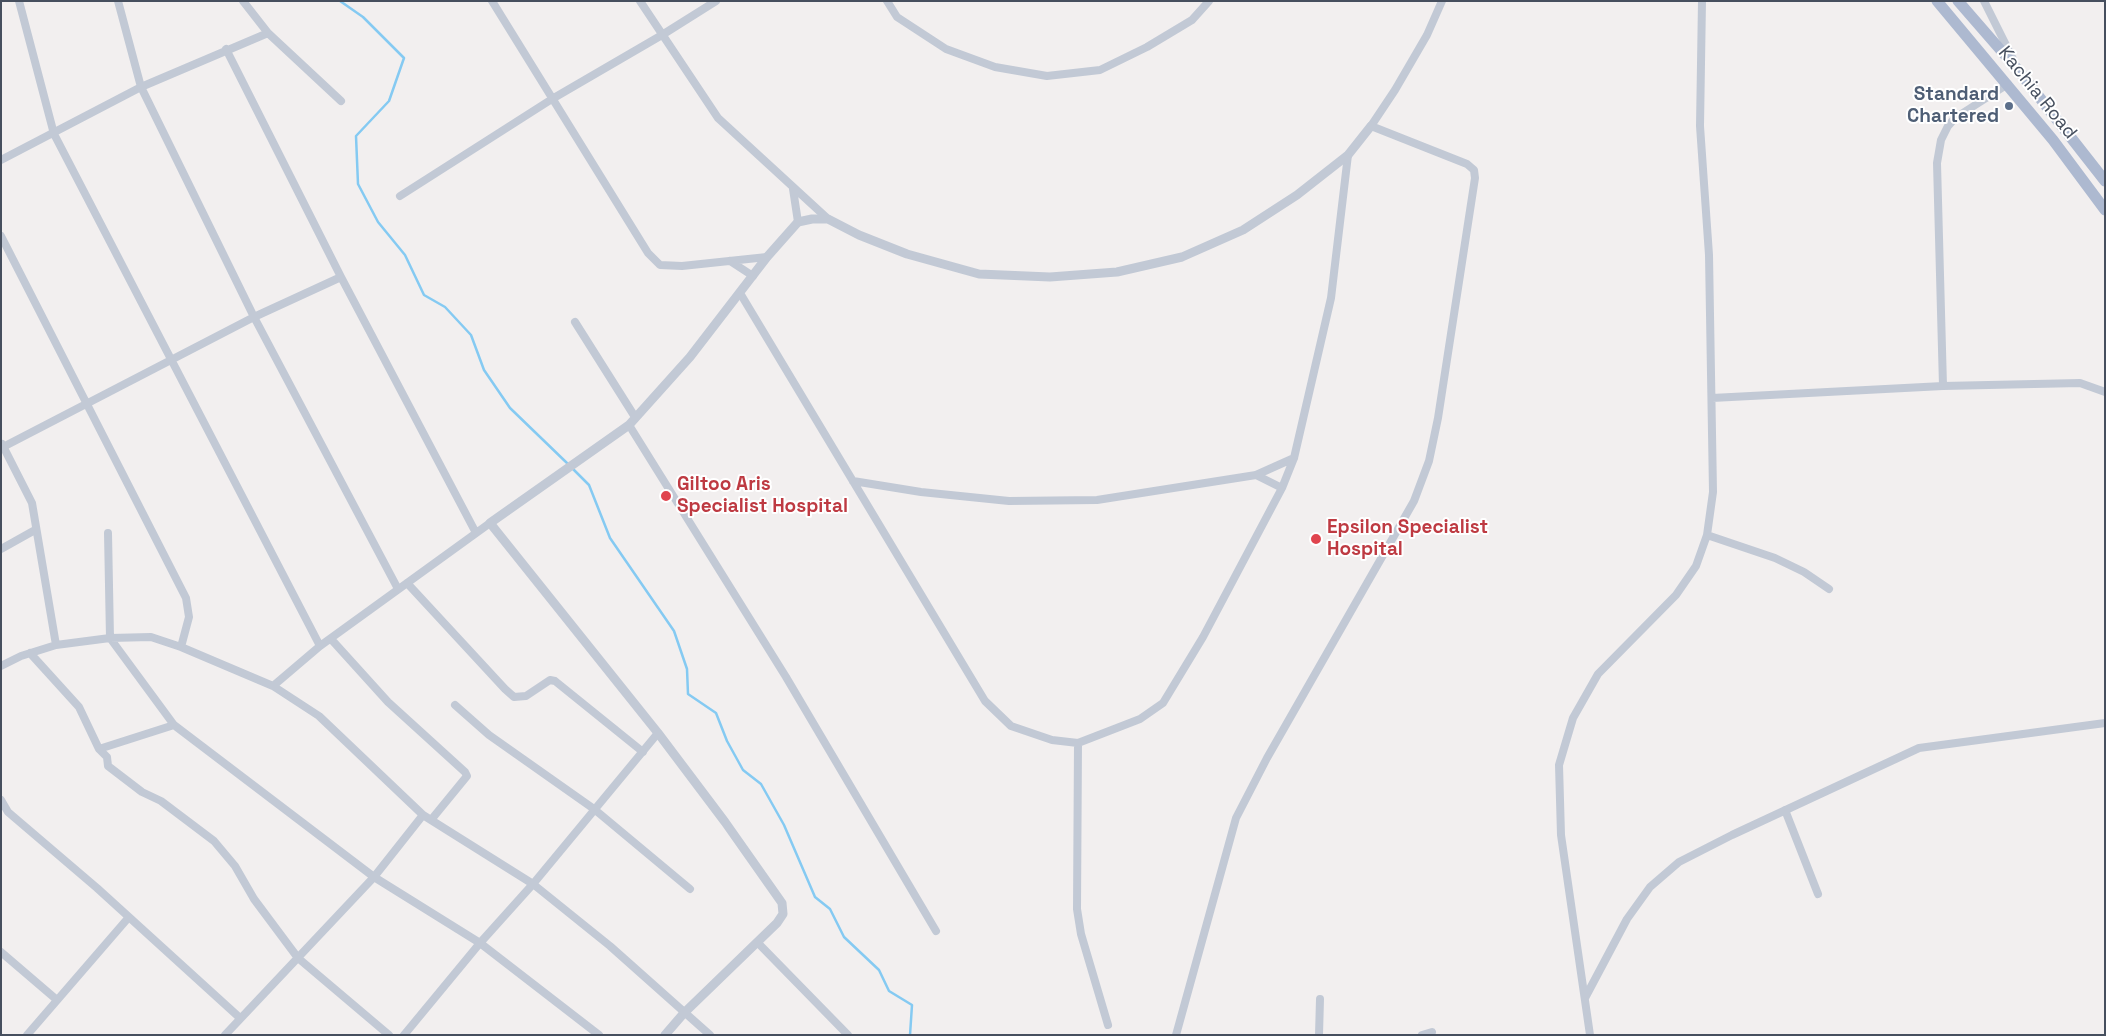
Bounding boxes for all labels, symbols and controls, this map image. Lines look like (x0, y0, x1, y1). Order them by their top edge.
street label: Kachia Road (1993, 42, 2081, 144)
place label: Standard Chartered (1907, 84, 1999, 128)
marker: Standard Chartered (2003, 100, 2015, 112)
place label: Giltoo Aris Specialist Hospital (677, 474, 848, 518)
marker: Giltoo Aris Specialist Hospital (659, 489, 673, 503)
place label: Epsilon Specialist Hospital (1327, 517, 1488, 561)
marker: Epsilon Specialist Hospital (1309, 532, 1323, 546)

